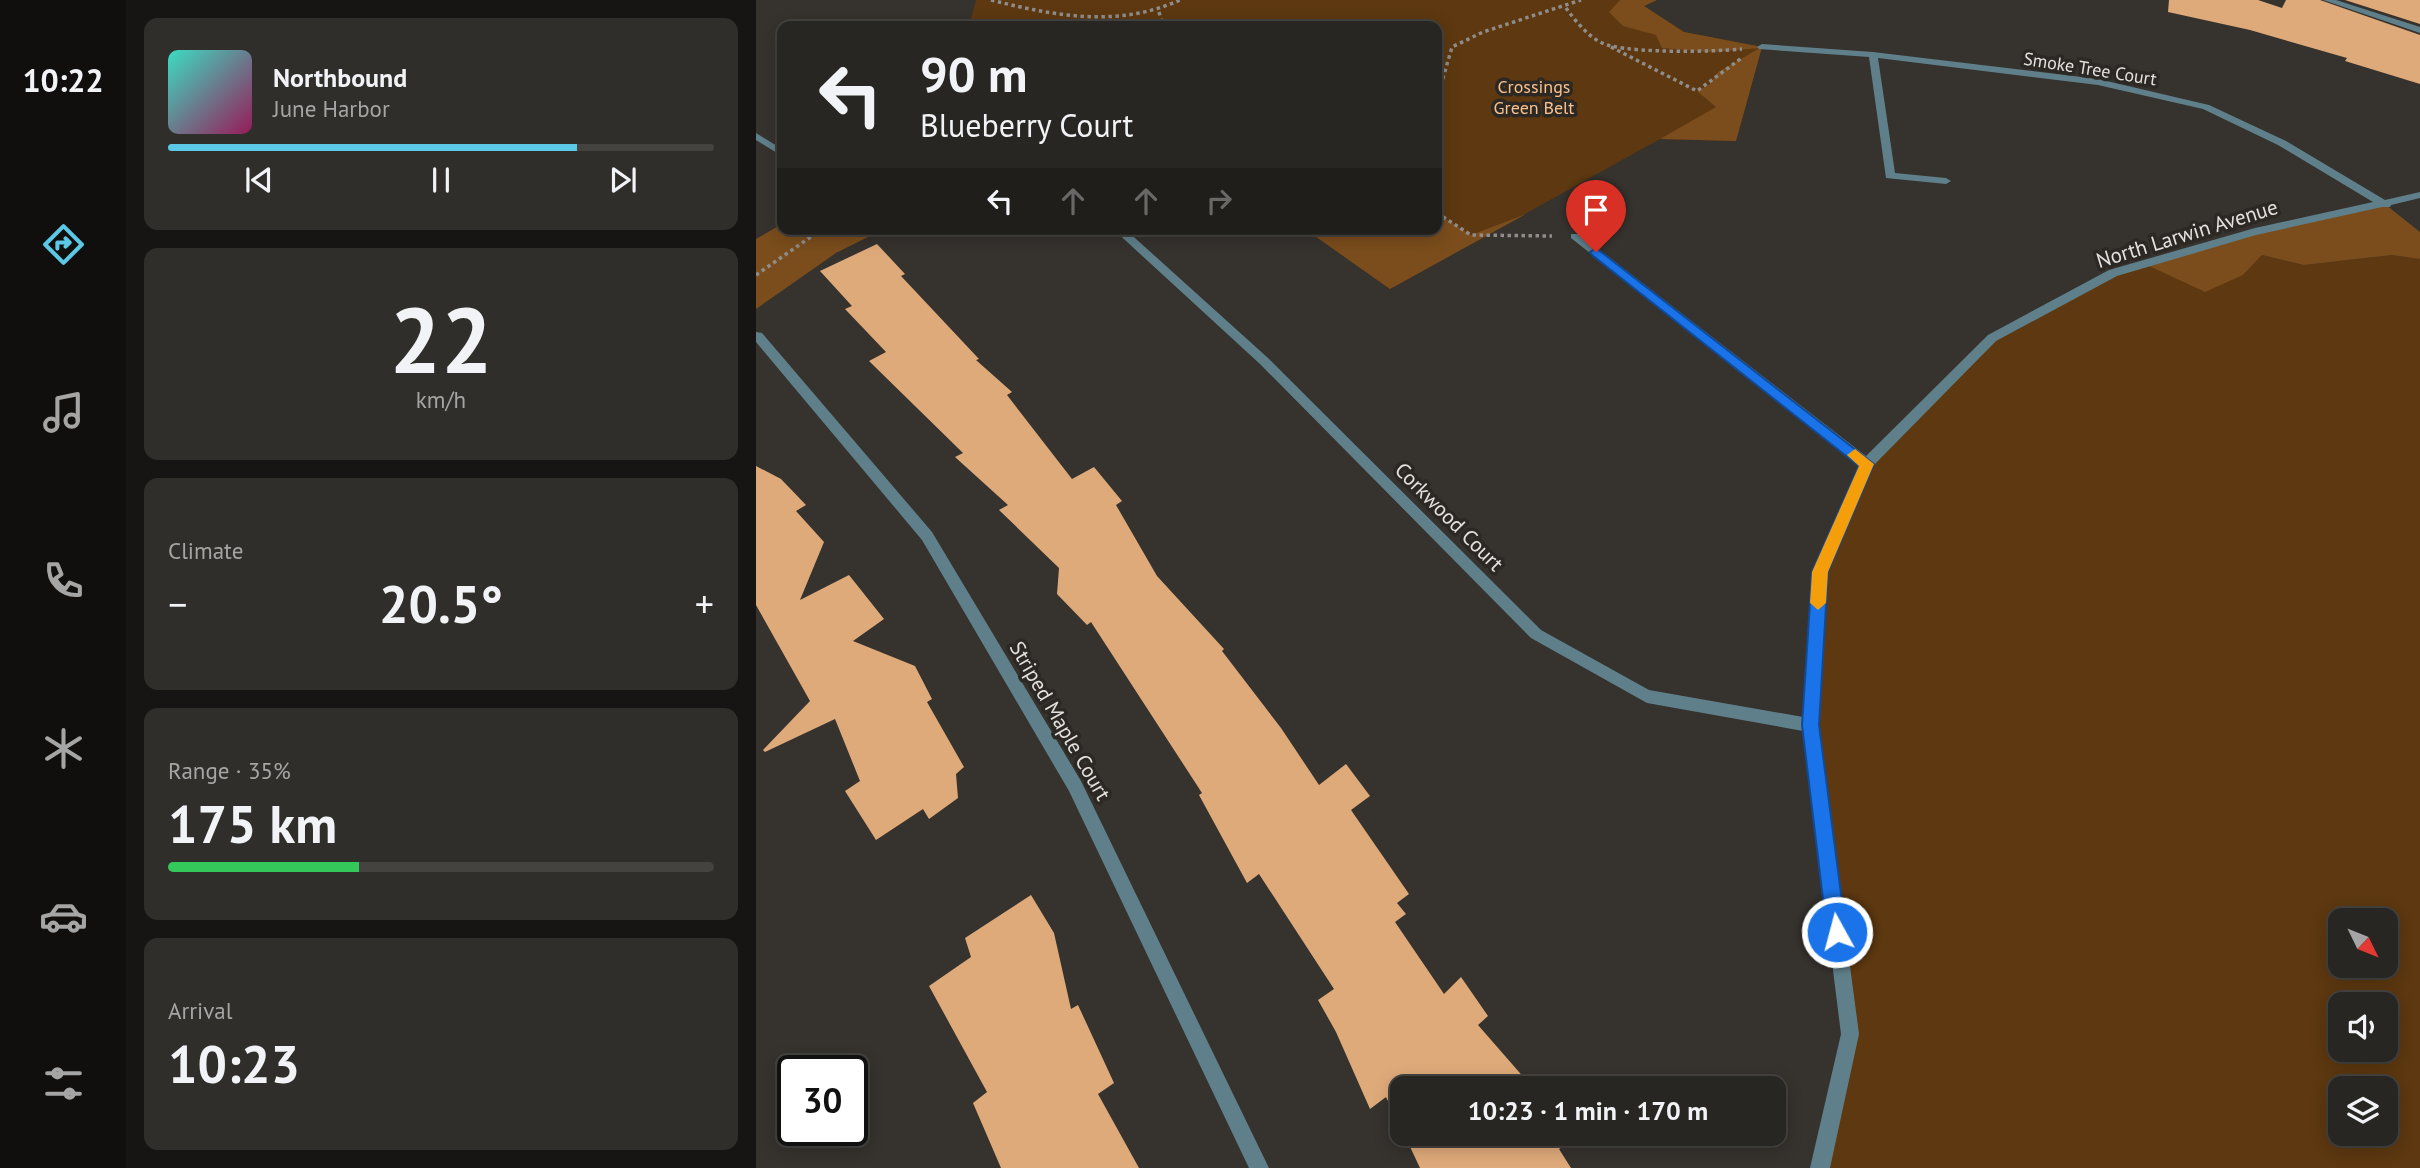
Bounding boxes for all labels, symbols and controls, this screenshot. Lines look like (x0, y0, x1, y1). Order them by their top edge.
text: 90 m (920, 42, 1027, 106)
street label: Smoke Tree Court (2022, 47, 2158, 90)
icon: left (805, 49, 896, 140)
text: 10:22 (22, 59, 104, 101)
text: Northbound (273, 61, 407, 94)
park label: Crossings Green Belt (1494, 75, 1574, 119)
text: June Harbor (273, 94, 390, 123)
text: Blueberry Court (920, 104, 1133, 146)
icon: previous (240, 161, 278, 199)
icon: pause (422, 161, 460, 199)
icon: next (604, 161, 642, 199)
pin (1566, 180, 1626, 252)
icon: left (981, 182, 1019, 220)
icon: ahead (1054, 182, 1092, 220)
icon: ahead (1127, 182, 1165, 220)
icon: right (1200, 182, 1238, 220)
icon: arrive (1577, 191, 1615, 229)
street label: North Larwin Avenue (2093, 193, 2281, 274)
icon: directions (39, 220, 88, 269)
text: 22 (389, 280, 493, 398)
text: km/h (416, 385, 466, 414)
icon: music (39, 388, 88, 437)
street label: Corkwood Court (1389, 457, 1509, 577)
text: Climate (168, 536, 243, 565)
icon: phone (39, 556, 88, 605)
text: 20.5° (379, 570, 503, 637)
text: − (168, 579, 187, 628)
text: + (695, 579, 714, 628)
street label: Striped Maple Court (1004, 636, 1117, 805)
icon: climate (39, 724, 88, 773)
text: Range · 35% (168, 756, 291, 785)
text: 175 km (168, 790, 337, 857)
icon: car (39, 892, 88, 941)
position arrow (1800, 895, 1874, 969)
north arrow (2328, 908, 2398, 978)
map controls (2328, 908, 2398, 1146)
button: sound (2328, 992, 2398, 1062)
text: Arrival (168, 996, 232, 1025)
text: 10:23 (168, 1030, 300, 1097)
speed limit sign: 30 (777, 1055, 868, 1146)
icon: filters (39, 1059, 88, 1108)
button: layers (2328, 1076, 2398, 1146)
text: 10:23 · 1 min · 170 m (1468, 1094, 1708, 1127)

